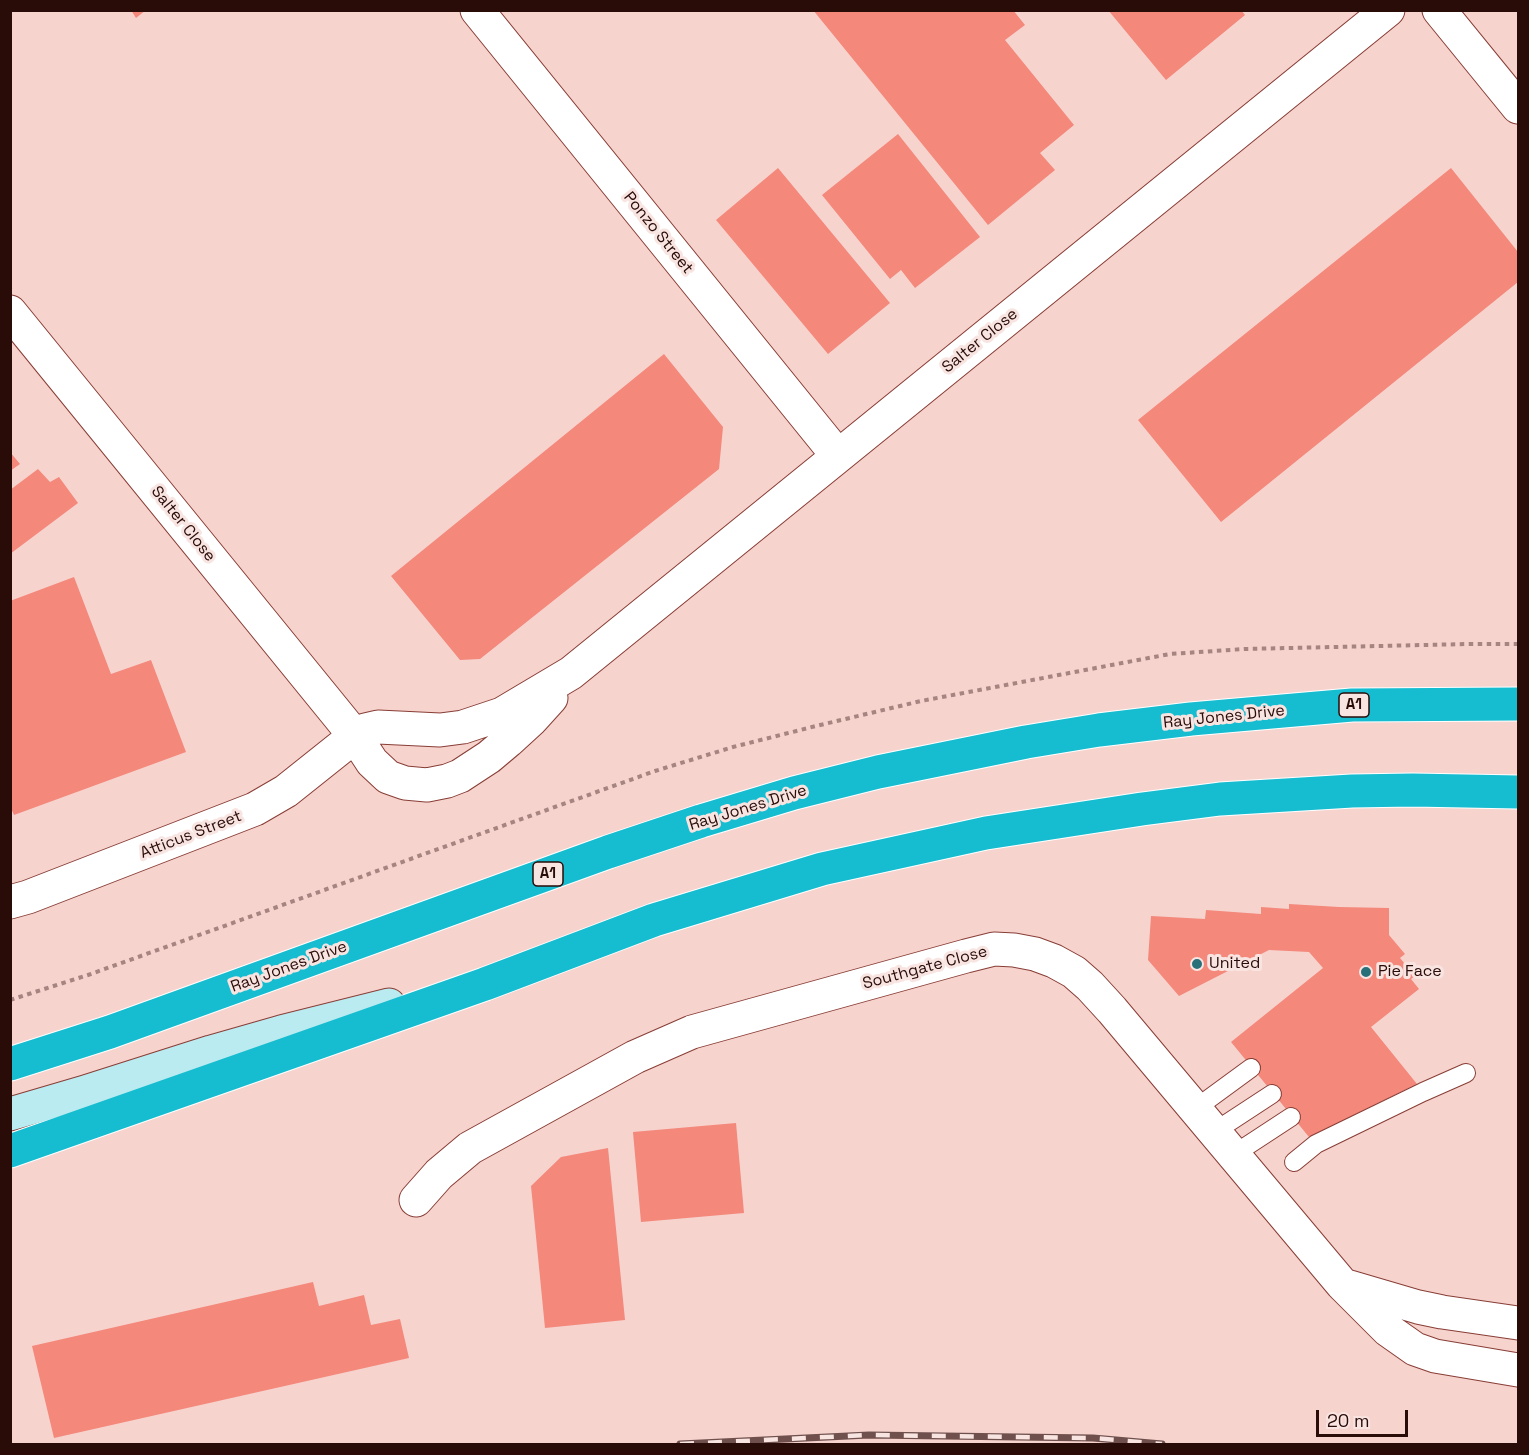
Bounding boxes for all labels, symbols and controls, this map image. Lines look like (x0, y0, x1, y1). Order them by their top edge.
street label: Ponzo Street (619, 188, 697, 278)
street label: Salter Close (938, 305, 1022, 377)
street label: Salter Close (147, 482, 219, 566)
road number: A1 (1339, 693, 1369, 717)
street label: Ray Jones Drive (1162, 701, 1286, 733)
street label: Ray Jones Drive (687, 781, 809, 835)
street label: Atticus Street (137, 807, 245, 863)
road number: A1 (533, 862, 563, 886)
street label: Ray Jones Drive (228, 937, 350, 997)
street label: Southgate Close (861, 942, 989, 994)
place label: United (1209, 954, 1260, 974)
marker: United (1190, 957, 1204, 971)
place label: Pie Face (1378, 962, 1442, 982)
marker: Pie Face (1359, 965, 1373, 979)
scale bar (1319, 1398, 1410, 1436)
text: 20 m (1327, 1409, 1370, 1432)

